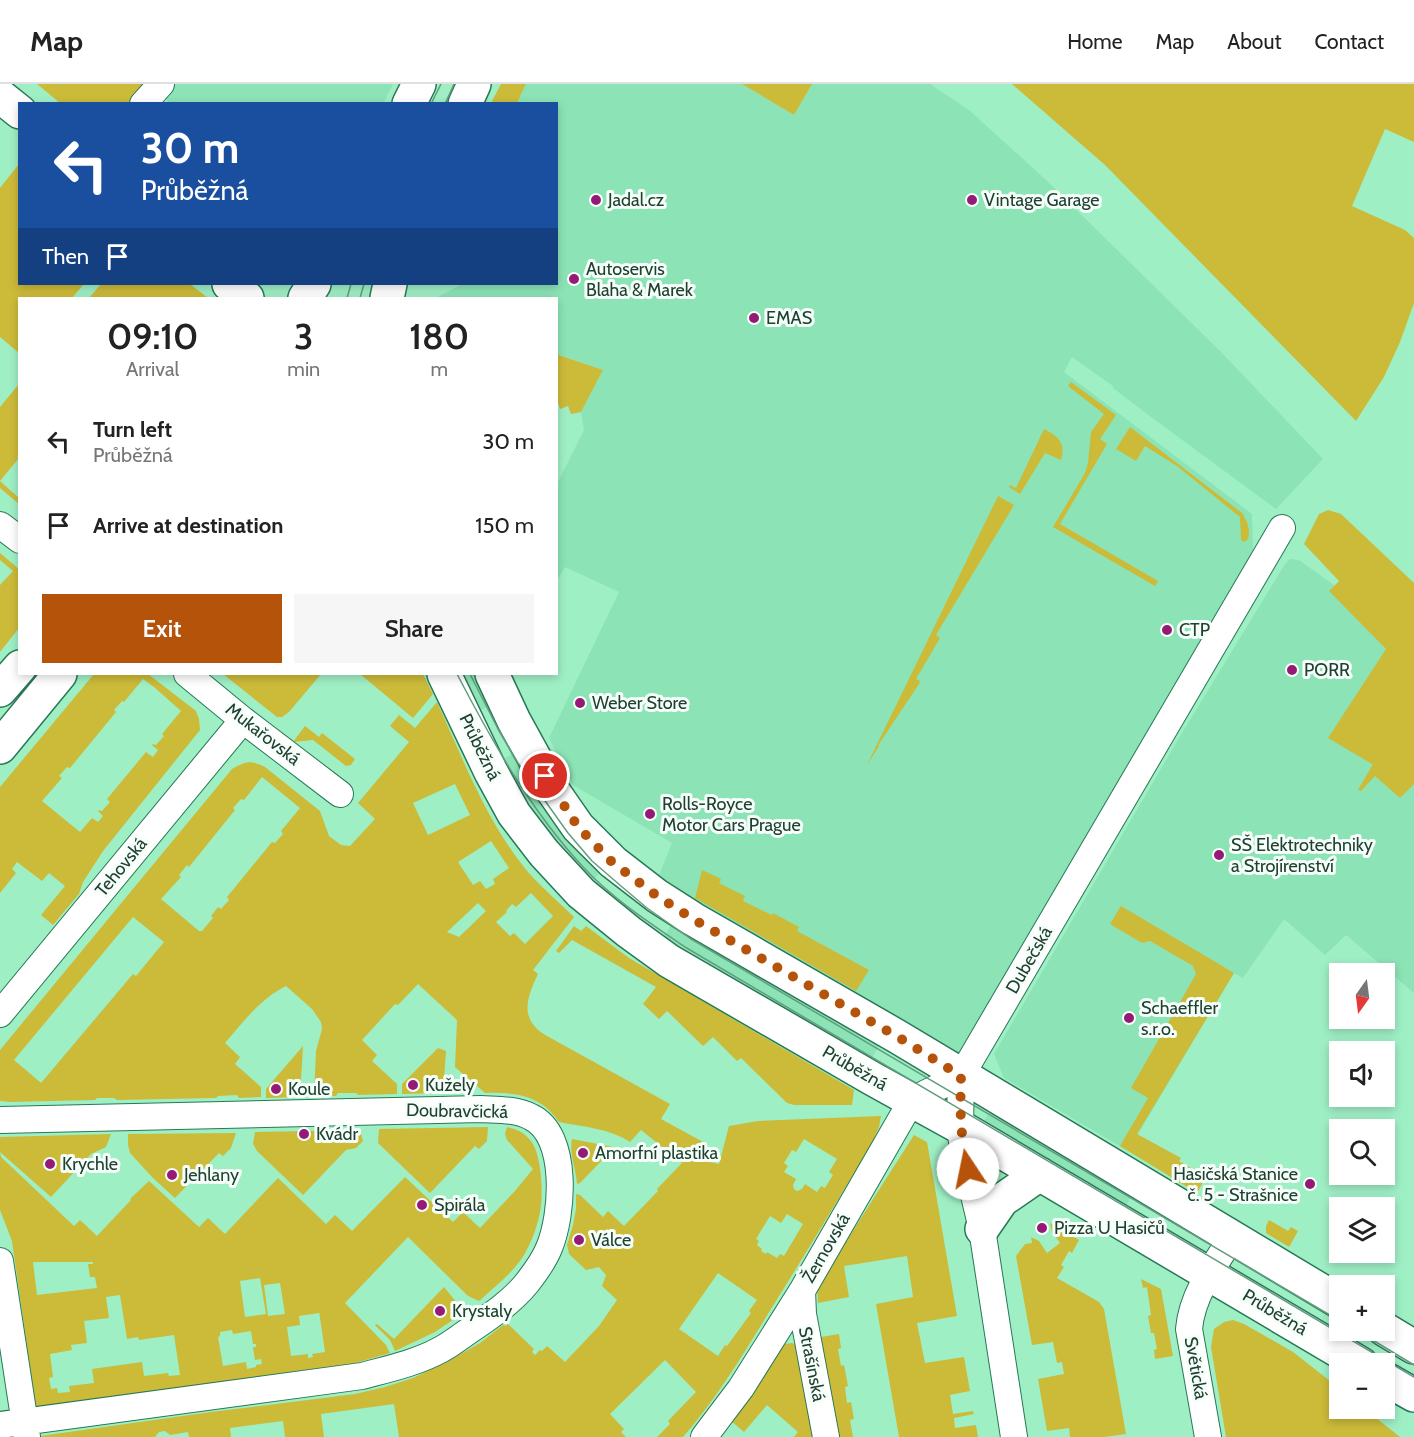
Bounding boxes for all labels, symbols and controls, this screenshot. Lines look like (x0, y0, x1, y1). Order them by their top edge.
text: Map (30, 24, 83, 58)
text: Home (1067, 29, 1123, 54)
text: Map (1156, 29, 1194, 54)
text: About (1227, 29, 1281, 54)
text: Contact (1314, 29, 1384, 54)
text: 30 m (141, 122, 239, 174)
icon: left (42, 126, 120, 204)
text: Průběžná (141, 174, 249, 207)
place label: Jadal.cz (607, 189, 665, 211)
place label: Vintage Garage (984, 189, 1100, 211)
marker: Jadal.cz (589, 193, 603, 207)
marker: Vintage Garage (965, 193, 979, 207)
icon: arrive (101, 240, 134, 273)
text: Then (42, 243, 89, 270)
place label: Autoservis Blaha & Marek (586, 258, 694, 301)
marker: Autoservis Blaha & Marek (567, 272, 581, 286)
place label: EMAS (766, 307, 812, 329)
marker: EMAS (747, 311, 761, 325)
text: 09:10 (107, 314, 198, 358)
text: 3 (294, 314, 314, 358)
text: 180 (409, 314, 469, 358)
text: Arrival (126, 357, 179, 381)
text: min (287, 357, 320, 381)
text: m (430, 357, 448, 381)
text: Turn left (93, 416, 172, 443)
icon: left (42, 425, 75, 458)
text: 30 m (482, 428, 534, 455)
text: Průběžná (93, 443, 173, 467)
icon: arrive (42, 509, 75, 542)
text: Arrive at destination (93, 512, 283, 539)
text: 150 m (475, 512, 534, 539)
button: Exit (42, 594, 282, 663)
button: Share (294, 594, 534, 663)
place label: CTP (1179, 619, 1210, 641)
marker: CTP (1160, 623, 1174, 637)
place label: PORR (1304, 659, 1350, 681)
marker: PORR (1285, 663, 1299, 677)
place label: Weber Store (592, 692, 687, 714)
marker: Weber Store (573, 696, 587, 710)
street label: Mukařovská (221, 698, 305, 770)
street label: Průběžná (454, 710, 506, 784)
pin (519, 750, 570, 801)
icon: arrive (528, 759, 561, 792)
place label: Rolls-Royce Motor Cars Prague (662, 793, 801, 836)
marker: Rolls-Royce Motor Cars Prague (643, 807, 657, 821)
street label: Tehovská (91, 833, 152, 901)
place label: SŠ Elektrotechniky a Strojírenství (1231, 834, 1373, 877)
marker: SŠ Elektrotechniky a Strojírenství (1212, 848, 1226, 862)
street label: Dubečská (1001, 922, 1057, 997)
north arrow (1329, 963, 1395, 1029)
map controls (1329, 963, 1395, 1419)
place label: Schaeffler s.r.o. (1141, 997, 1219, 1040)
marker: Schaeffler s.r.o. (1122, 1011, 1136, 1025)
street label: Průběžná (818, 1041, 892, 1096)
button: sound (1329, 1041, 1395, 1107)
place label: Kužely (425, 1074, 475, 1096)
place label: Koule (288, 1078, 330, 1100)
marker: Kužely (406, 1078, 420, 1092)
marker: Koule (269, 1082, 283, 1096)
street label: Doubravčická (406, 1099, 508, 1123)
button: search (1329, 1119, 1395, 1185)
place label: Kvádr (316, 1123, 359, 1145)
marker: Kvádr (297, 1127, 311, 1141)
position arrow (936, 1137, 1000, 1201)
place label: Amorfní plastika (595, 1142, 719, 1164)
marker: Amorfní plastika (576, 1146, 590, 1160)
place label: Krychle (62, 1153, 118, 1175)
marker: Krychle (43, 1157, 57, 1171)
place label: Hasičská Stanice č. 5 - Strašnice (1173, 1163, 1298, 1206)
place label: Jehlany (183, 1164, 239, 1186)
marker: Jehlany (165, 1168, 179, 1182)
marker: Hasičská Stanice č. 5 - Strašnice (1303, 1177, 1317, 1191)
place label: Spirála (434, 1194, 486, 1216)
button: layers (1329, 1197, 1395, 1263)
marker: Spirála (415, 1198, 429, 1212)
street label: Žernovská (796, 1208, 855, 1287)
place label: Pizza U Hasičů (1054, 1217, 1165, 1239)
marker: Pizza U Hasičů (1035, 1221, 1049, 1235)
place label: Válce (591, 1229, 631, 1251)
marker: Válce (572, 1233, 586, 1247)
button: + (1329, 1275, 1395, 1341)
street label: Průběžná (1239, 1284, 1312, 1340)
place label: Krystaly (452, 1300, 512, 1322)
marker: Krystaly (433, 1304, 447, 1318)
street label: Strašínská (794, 1325, 830, 1404)
street label: Světická (1180, 1335, 1212, 1401)
button: − (1329, 1353, 1395, 1419)

